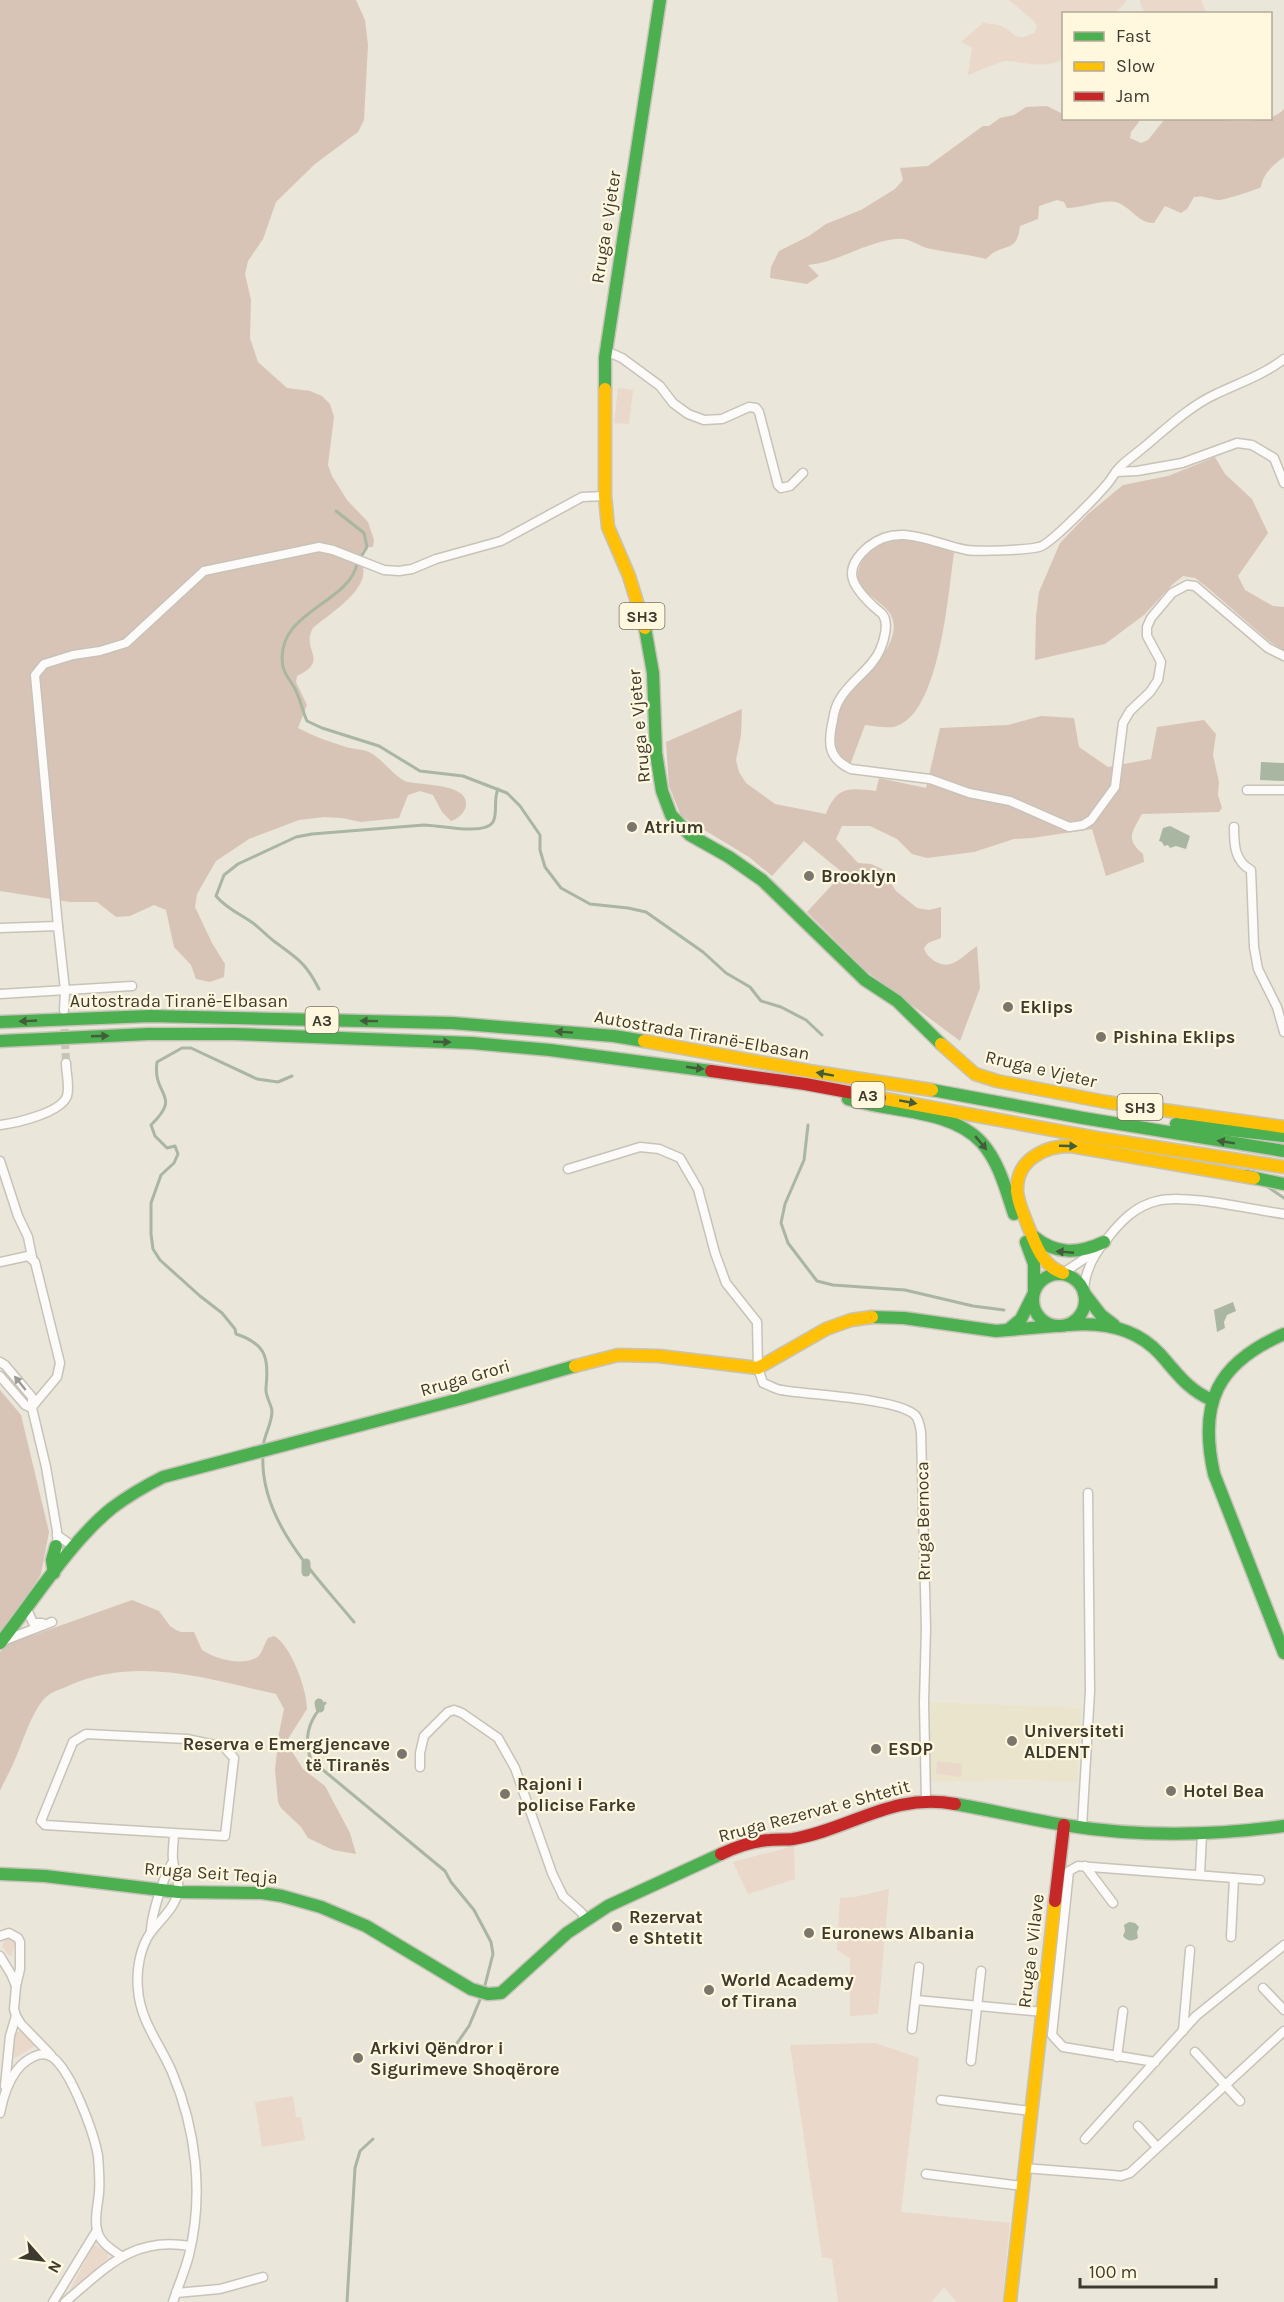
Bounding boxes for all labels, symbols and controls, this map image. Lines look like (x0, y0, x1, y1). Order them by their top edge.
legend (1062, 12, 1272, 120)
text: Fast (1116, 25, 1151, 47)
text: Slow (1116, 55, 1155, 77)
text: Jam (1116, 85, 1150, 107)
street label: Rruga e Vjeter (586, 169, 626, 285)
road number: SH3 (620, 603, 664, 629)
street label: Rruga e Vjeter (623, 668, 655, 784)
place label: Atrium (644, 816, 704, 838)
marker: Atrium (625, 820, 639, 834)
place label: Brooklyn (821, 865, 897, 887)
marker: Brooklyn (802, 869, 816, 883)
street label: Autostrada Tiranë-Elbasan (70, 990, 288, 1012)
place label: Eklips (1020, 996, 1073, 1018)
marker: Eklips (1001, 1000, 1015, 1014)
street label: Autostrada Tiranë-Elbasan (593, 1005, 811, 1065)
road number: A3 (306, 1007, 338, 1033)
one-way arrow (18, 1016, 37, 1025)
one-way arrow (360, 1016, 379, 1026)
place label: Pishina Eklips (1113, 1026, 1235, 1048)
one-way arrow (555, 1027, 574, 1037)
marker: Pishina Eklips (1094, 1030, 1108, 1044)
one-way arrow (91, 1032, 110, 1041)
one-way arrow (433, 1038, 452, 1047)
street label: Rruga e Vjeter (983, 1045, 1099, 1093)
one-way arrow (685, 1064, 704, 1073)
one-way arrow (815, 1069, 834, 1078)
road number: A3 (852, 1082, 884, 1108)
road number: SH3 (1118, 1094, 1162, 1120)
one-way arrow (898, 1098, 917, 1107)
one-way arrow (974, 1135, 987, 1150)
one-way arrow (1217, 1137, 1236, 1146)
one-way arrow (1058, 1141, 1077, 1151)
one-way arrow (1056, 1247, 1075, 1257)
street label: Rruga Grori (417, 1355, 513, 1401)
one-way arrow (14, 1375, 27, 1391)
street label: Rruga Bernoca (911, 1461, 935, 1581)
place label: Universiteti ALDENT (1024, 1720, 1125, 1763)
place label: Reserva e Emergjencave të Tiranës (183, 1733, 390, 1776)
marker: Universiteti ALDENT (1005, 1734, 1019, 1748)
place label: ESDP (888, 1738, 933, 1760)
marker: ESDP (869, 1742, 883, 1756)
marker: Reserva e Emergjencave të Tiranës (395, 1747, 409, 1761)
place label: Rajoni i policise Farke (517, 1773, 636, 1816)
street label: Rruga Rezervat e Shtetit (716, 1775, 912, 1847)
place label: Hotel Bea (1183, 1780, 1264, 1802)
marker: Hotel Bea (1164, 1784, 1178, 1798)
marker: Rajoni i policise Farke (498, 1787, 512, 1801)
street label: Rruga Seit Teqja (144, 1857, 278, 1889)
street label: Rruga e Vilave (1013, 1893, 1049, 2009)
place label: Rezervat e Shtetit (629, 1906, 703, 1949)
marker: Rezervat e Shtetit (610, 1920, 624, 1934)
place label: Euronews Albania (821, 1922, 975, 1944)
marker: Euronews Albania (802, 1926, 816, 1940)
place label: World Academy of Tirana (721, 1969, 854, 2012)
marker: World Academy of Tirana (702, 1983, 716, 1997)
place label: Arkivi Qëndror i Sigurimeve Shoqërore (370, 2037, 559, 2080)
marker: Arkivi Qëndror i Sigurimeve Shoqërore (351, 2051, 365, 2065)
north arrow (12, 2230, 72, 2290)
scale bar (1080, 2251, 1216, 2289)
text: N (44, 2257, 66, 2276)
text: 100 m (1089, 2261, 1137, 2283)

